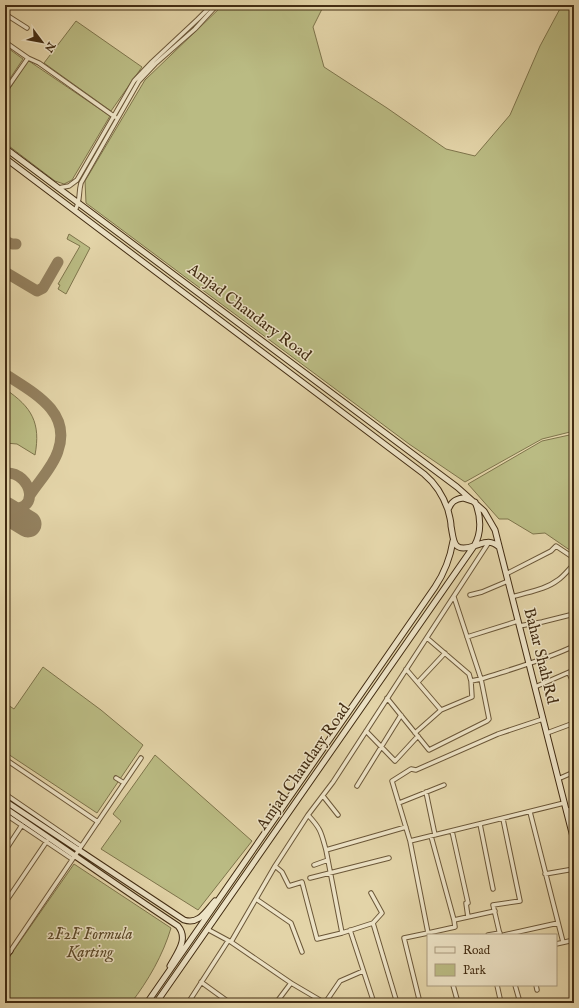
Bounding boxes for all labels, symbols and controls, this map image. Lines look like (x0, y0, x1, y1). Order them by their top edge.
north arrow (22, 22, 62, 62)
text: N (41, 38, 59, 55)
street label: Amjad Chaudary Road (182, 259, 315, 366)
street label: Bahar Shah Rd (518, 606, 562, 707)
street label: Amjad Chaudary Road (252, 700, 355, 835)
park label: 2F2F Formula Karting (47, 925, 133, 963)
legend (427, 934, 557, 986)
text: Road (463, 943, 491, 958)
text: Park (463, 963, 486, 978)

